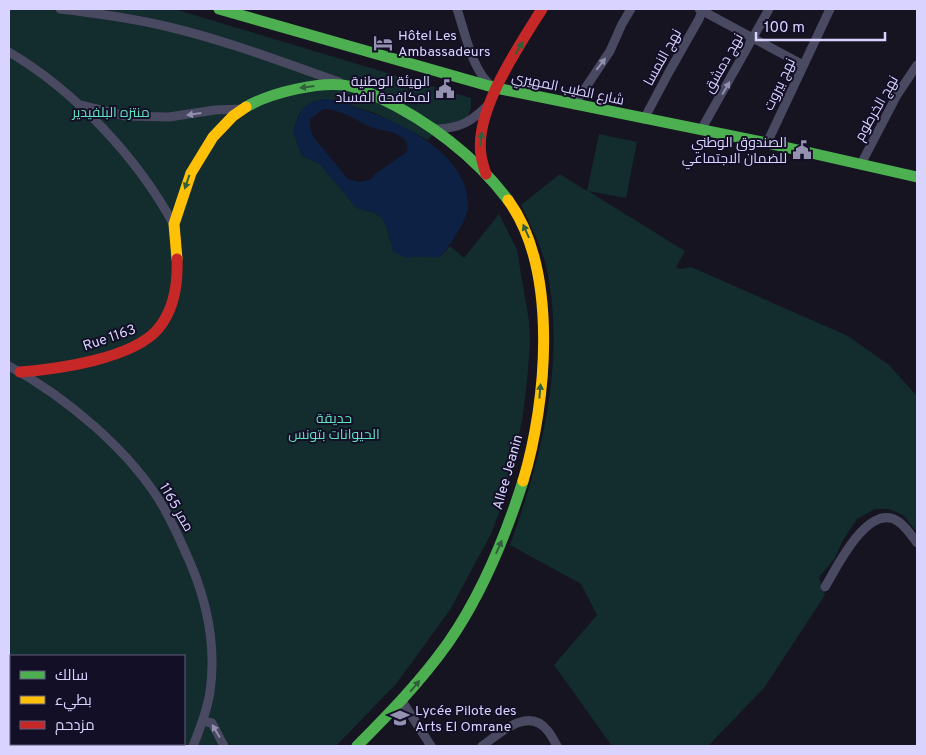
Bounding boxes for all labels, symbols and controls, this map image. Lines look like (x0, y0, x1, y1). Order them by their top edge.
scale bar (756, 10, 885, 42)
text: 100 m (764, 19, 805, 38)
street label: نهج النمسا (641, 26, 686, 89)
place label: Hôtel Les Ambassadeurs (398, 28, 491, 61)
street label: نهج دمشق (701, 31, 748, 96)
hotel icon: Hôtel Les Ambassadeurs (372, 32, 394, 54)
one-way arrow (515, 41, 523, 56)
street label: نهج بيروت (761, 56, 800, 114)
one-way arrow (595, 58, 606, 71)
street label: شارع الطيب المهيري (509, 69, 625, 112)
street label: نهج الخرطوم (852, 73, 903, 144)
place label: الهيئة الوطنية لمكافحة الفساد (336, 74, 430, 107)
public building icon: الهيئة الوطنية لمكافحة الفساد (434, 78, 456, 100)
one-way arrow (722, 81, 730, 95)
one-way arrow (299, 83, 315, 91)
park label: منتزه البلفيدير (71, 105, 150, 122)
one-way arrow (186, 110, 202, 118)
one-way arrow (477, 131, 485, 147)
place label: الصندوق الوطني للضمان الاجتماعي (682, 135, 787, 170)
public building icon: الصندوق الوطني للضمان الاجتماعي (791, 139, 813, 161)
one-way arrow (182, 175, 190, 190)
one-way arrow (521, 224, 529, 238)
street label: Rue 1163 (81, 321, 138, 355)
one-way arrow (537, 383, 545, 399)
park label: حديقة الحيوانات بتونس (288, 411, 380, 444)
street label: Allee Jeanin (490, 433, 527, 512)
street label: ممر 1165 (155, 480, 196, 535)
one-way arrow (495, 540, 503, 554)
legend (10, 655, 185, 745)
text: سالك (55, 667, 88, 686)
one-way arrow (409, 679, 420, 692)
text: بطيء (55, 692, 92, 712)
place label: Lycée Pilote des Arts El Omrane (415, 703, 517, 736)
school or university icon: Lycée Pilote des Arts El Omrane (389, 707, 411, 729)
text: مزدحم (55, 717, 95, 736)
one-way arrow (211, 724, 220, 737)

